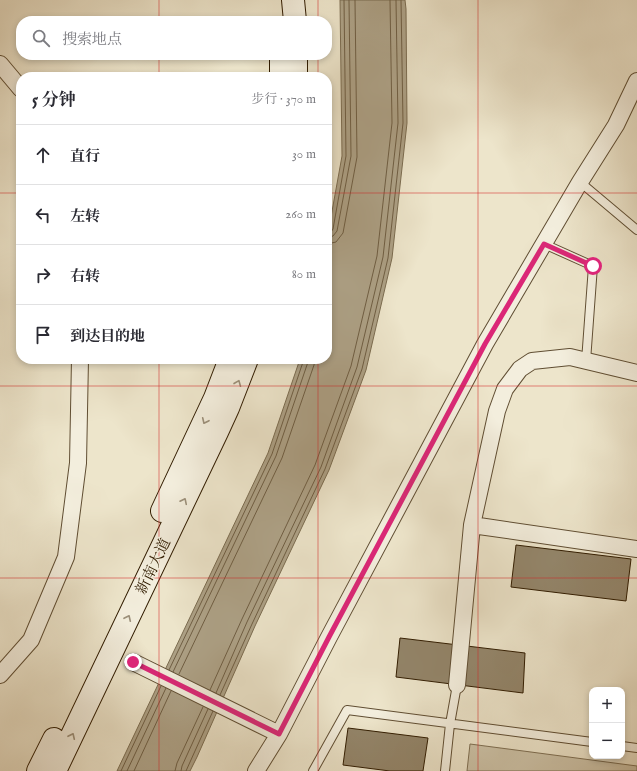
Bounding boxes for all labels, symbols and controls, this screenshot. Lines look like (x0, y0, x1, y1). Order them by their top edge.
search box (16, 16, 332, 60)
icon: search (30, 27, 52, 49)
text: 搜索地点 (62, 30, 122, 49)
text: 5 分钟 (32, 90, 76, 111)
text: 步行 · 370 m (251, 91, 316, 108)
icon: ahead (32, 144, 54, 166)
text: 30 m (292, 146, 316, 163)
text: 直行 (70, 147, 100, 166)
icon: left (32, 204, 54, 226)
text: 260 m (285, 206, 316, 223)
text: 左转 (70, 207, 100, 226)
route start (584, 257, 602, 275)
icon: right (32, 264, 54, 286)
text: 80 m (292, 266, 316, 283)
text: 右转 (70, 267, 100, 286)
icon: arrive (32, 324, 54, 346)
text: 到达目的地 (70, 327, 145, 346)
one-way arrow (234, 380, 242, 387)
one-way arrow (202, 417, 210, 424)
one-way arrow (179, 498, 187, 505)
street label: 新南大道 (132, 535, 175, 597)
one-way arrow (123, 615, 131, 623)
route end (124, 653, 142, 671)
map controls (589, 687, 625, 759)
button: + (589, 687, 625, 723)
button: − (589, 723, 625, 759)
one-way arrow (67, 732, 75, 740)

